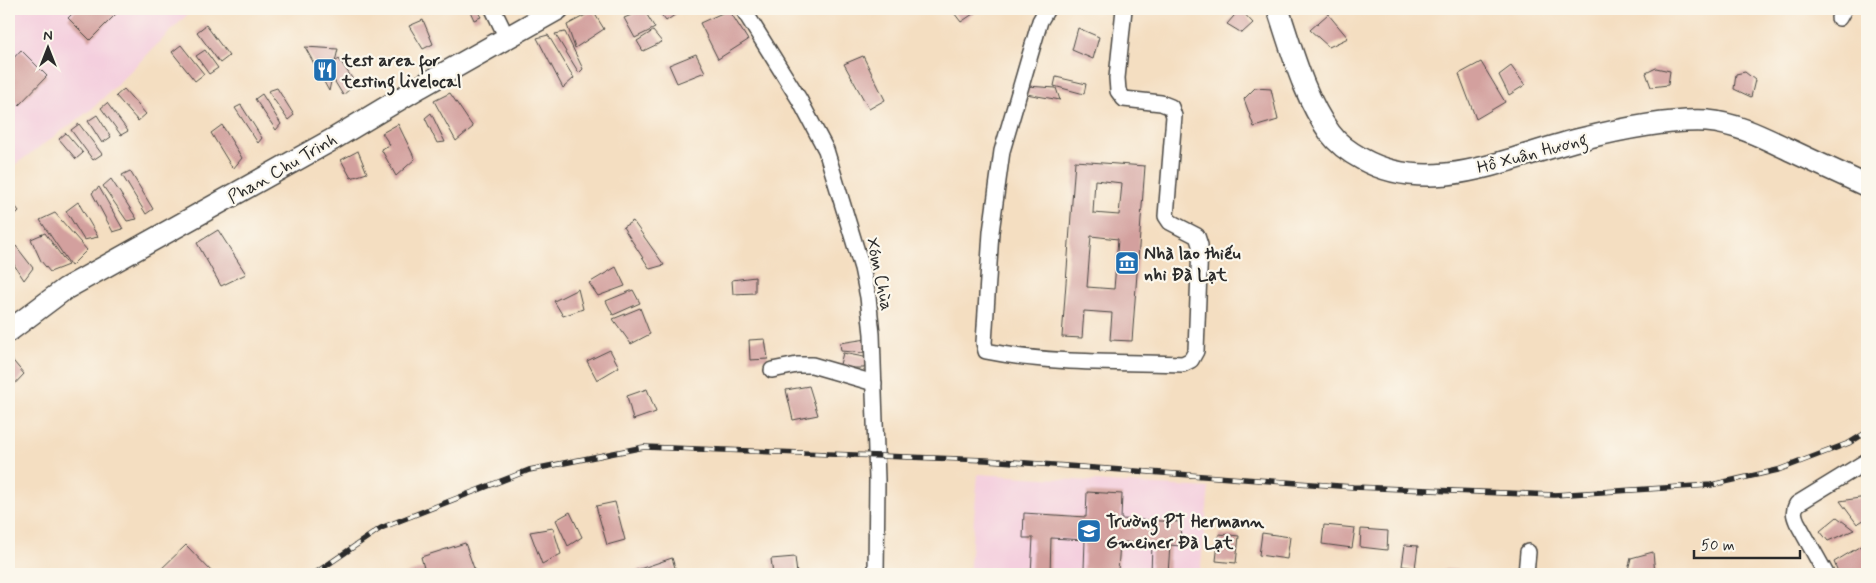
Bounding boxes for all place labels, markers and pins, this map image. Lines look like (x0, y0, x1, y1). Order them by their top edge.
place label: test area for testing livelocal (341, 49, 461, 96)
restaurant icon: test area for testing livelocal (312, 57, 338, 83)
place label: Nhà lao thiếu nhi Đà Lạt (1144, 242, 1241, 287)
museum icon: Nhà lao thiếu nhi Đà Lạt (1114, 250, 1140, 276)
place label: Trường PT Hermann Gmeiner Đà Lạt (1106, 510, 1265, 555)
school or university icon: Trường PT Hermann Gmeiner Đà Lạt (1076, 518, 1102, 544)

